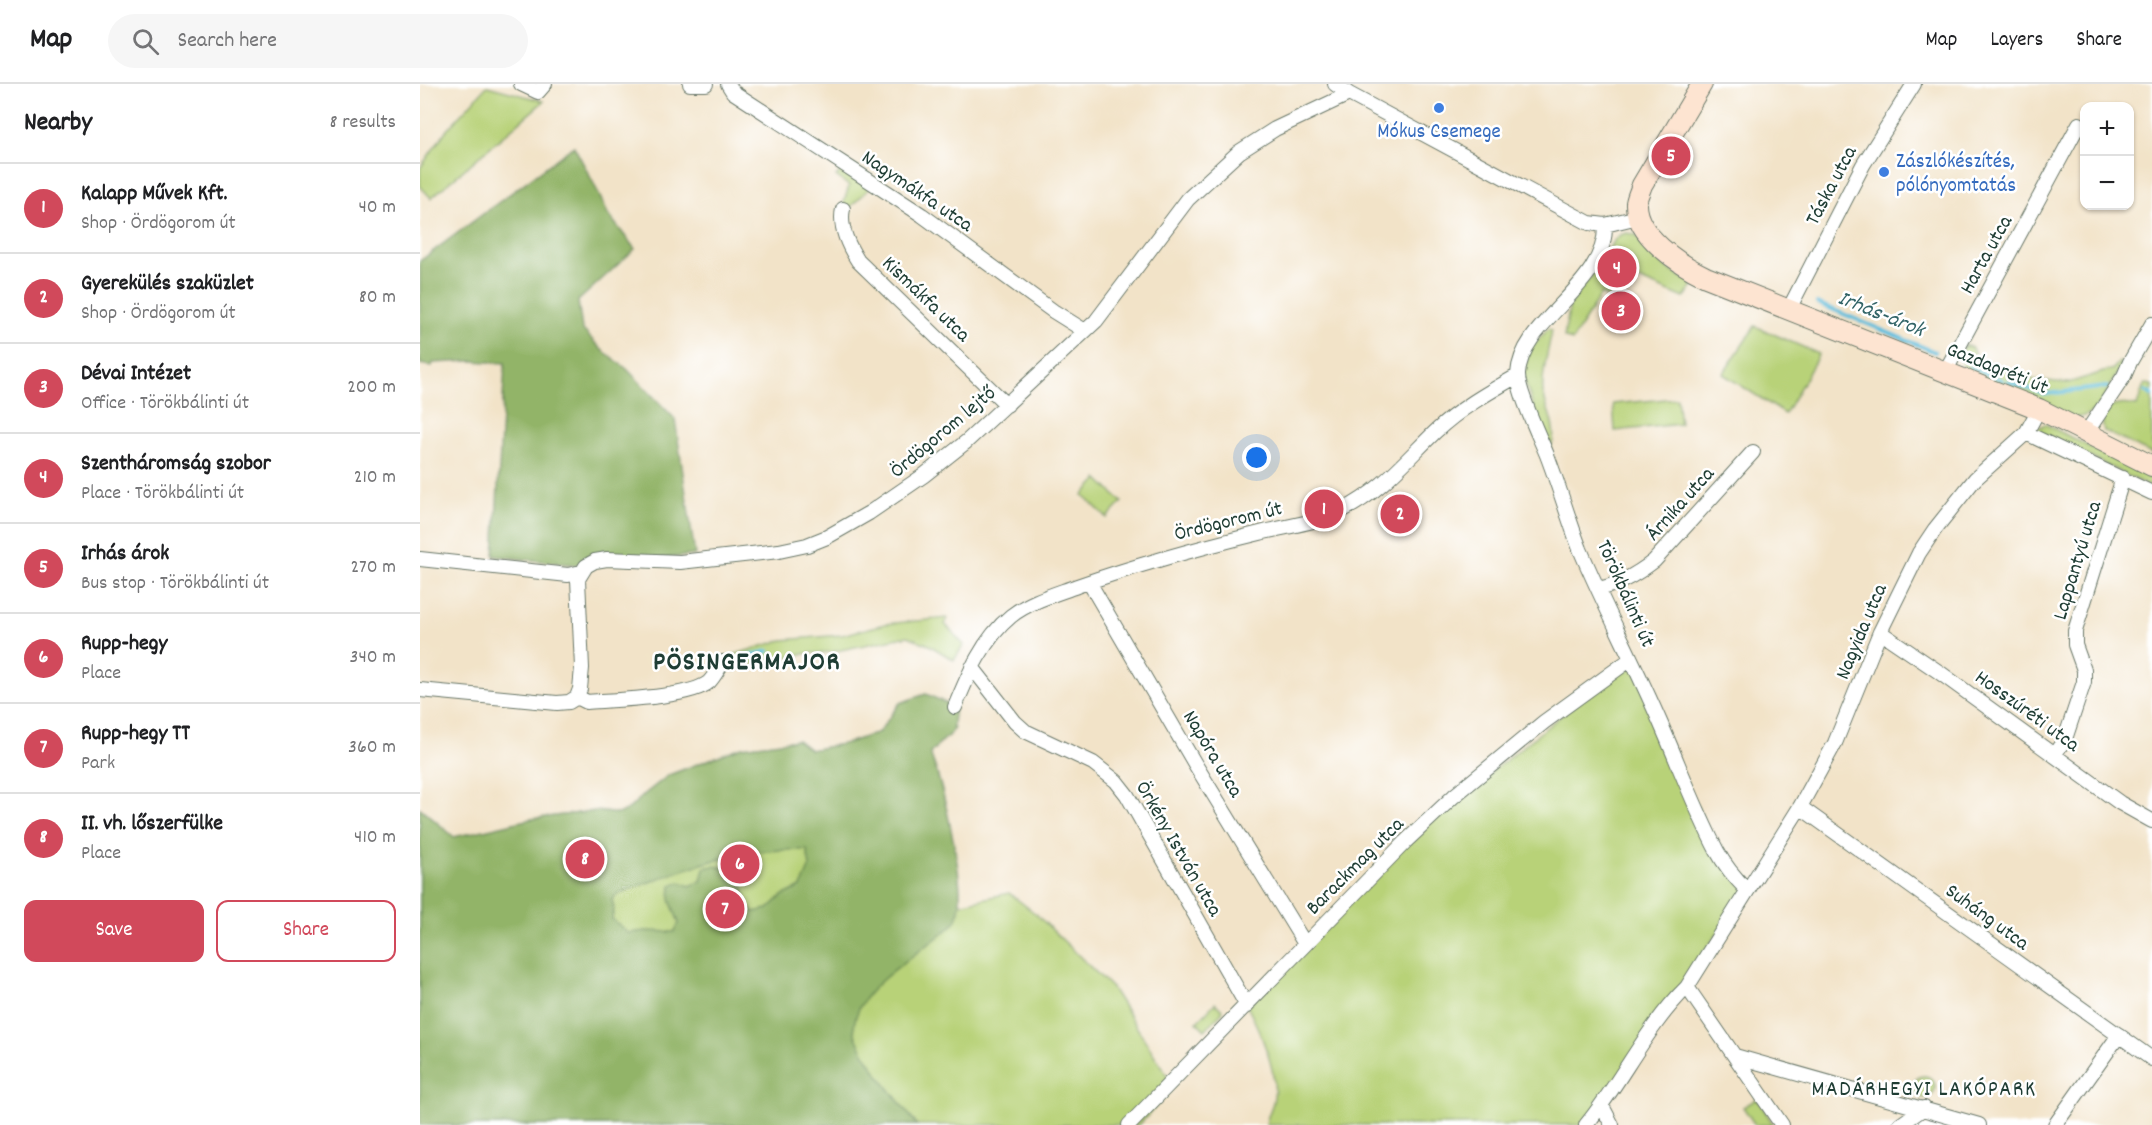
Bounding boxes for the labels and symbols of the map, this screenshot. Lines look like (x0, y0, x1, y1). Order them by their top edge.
marker: Mókus Csemege (1432, 101, 1446, 115)
place label: Mókus Csemege (1377, 118, 1501, 148)
pin: 5 (1652, 134, 1690, 178)
street label: Táska utca (1799, 140, 1867, 231)
street label: Nagymákfa utca (855, 144, 979, 242)
place label: Zászlókészítés, pólónyomtatás (1896, 148, 2016, 202)
marker: Zászlókészítés, pólónyomtatás (1877, 165, 1891, 179)
street label: Harta utca (1954, 210, 2022, 300)
pin: 4 (1598, 246, 1636, 291)
street label: Kismákfa utca (874, 250, 977, 351)
water label: Irhás-árok (1833, 284, 1930, 347)
pin: 3 (1602, 288, 1640, 334)
street label: Gazdagréti út (1941, 336, 2053, 404)
street label: Ördögorom lejtő (884, 380, 1004, 487)
your location (1242, 443, 1271, 472)
street label: Árnika utca (1640, 460, 1723, 549)
pin: 1 (1304, 486, 1344, 532)
pin: 2 (1380, 492, 1420, 536)
street label: Ördögorom út (1172, 495, 1286, 551)
street label: Lappantyú utca (2047, 497, 2111, 624)
street label: Törökbálinti út (1587, 536, 1661, 653)
street label: Nagyida utca (1829, 579, 1897, 685)
district label: PÖSINGERMAJOR (653, 644, 841, 683)
street label: Hosszúréti utca (1968, 664, 2086, 761)
street label: Napóra utca (1174, 705, 1250, 805)
street label: Örkény István utca (1126, 776, 1229, 924)
street label: Barackmag utca (1300, 810, 1413, 923)
pin: 8 (566, 836, 604, 882)
pin: 6 (720, 842, 760, 886)
street label: Suháng utca (1938, 878, 2035, 960)
pin: 7 (706, 886, 744, 932)
district label: MADÁRHEGYI LAKÓPARK (1811, 1075, 2037, 1106)

